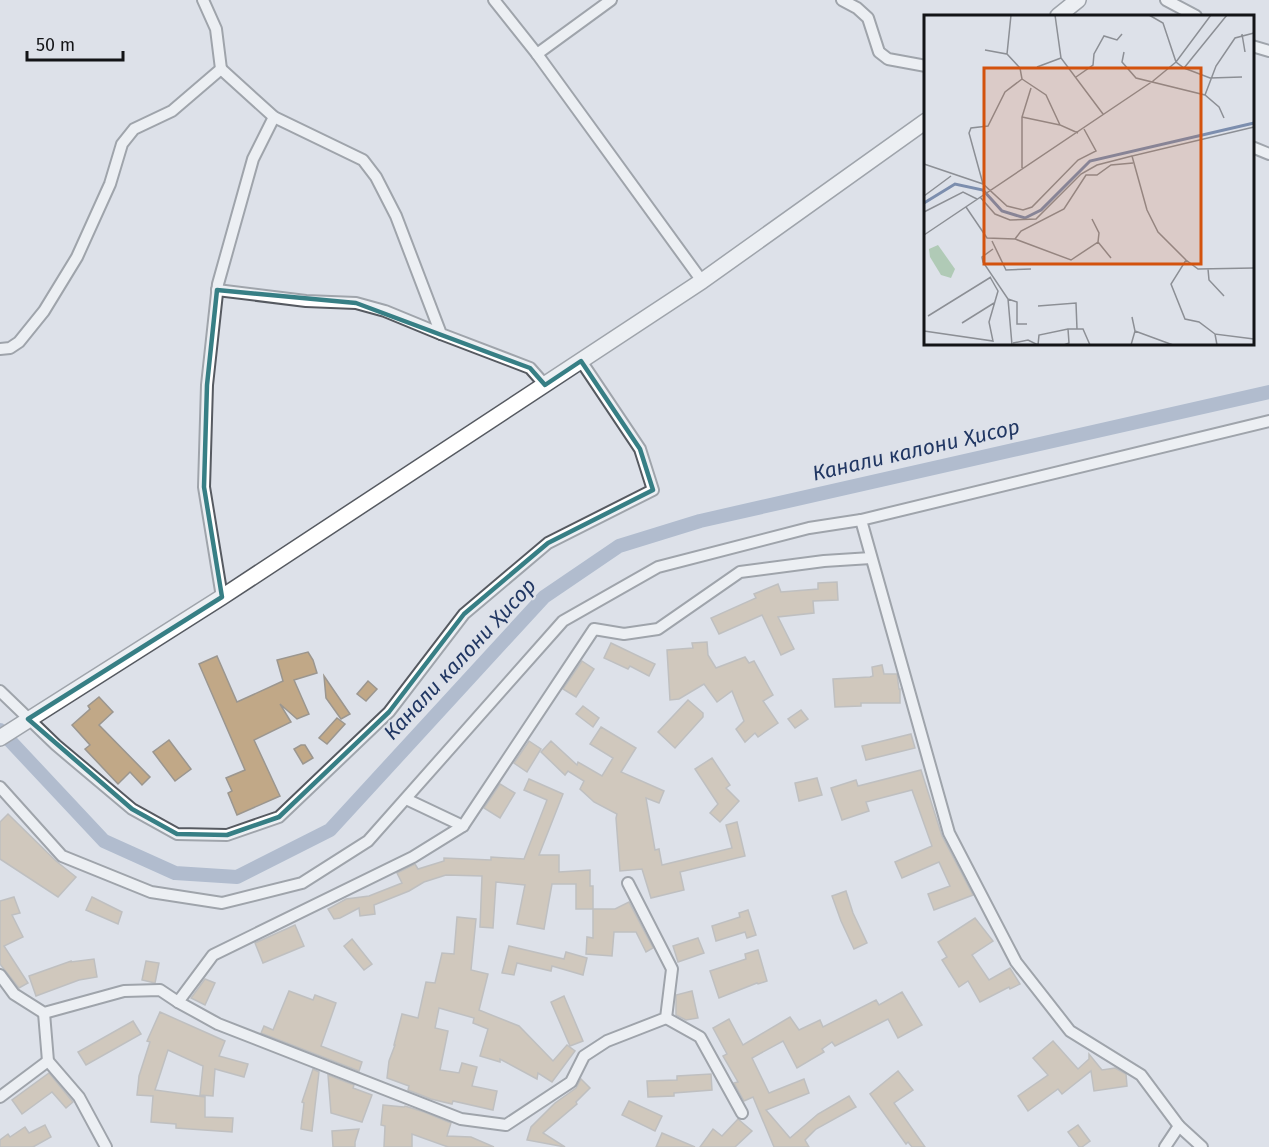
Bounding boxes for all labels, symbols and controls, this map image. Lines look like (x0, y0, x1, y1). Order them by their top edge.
inset map (924, 15, 1254, 345)
scale bar (27, 24, 123, 62)
text: 50 m (36, 34, 75, 56)
water label: Канали калони Ҳисор (810, 413, 1022, 487)
water label: Канали калони Ҳисор (378, 573, 542, 745)

